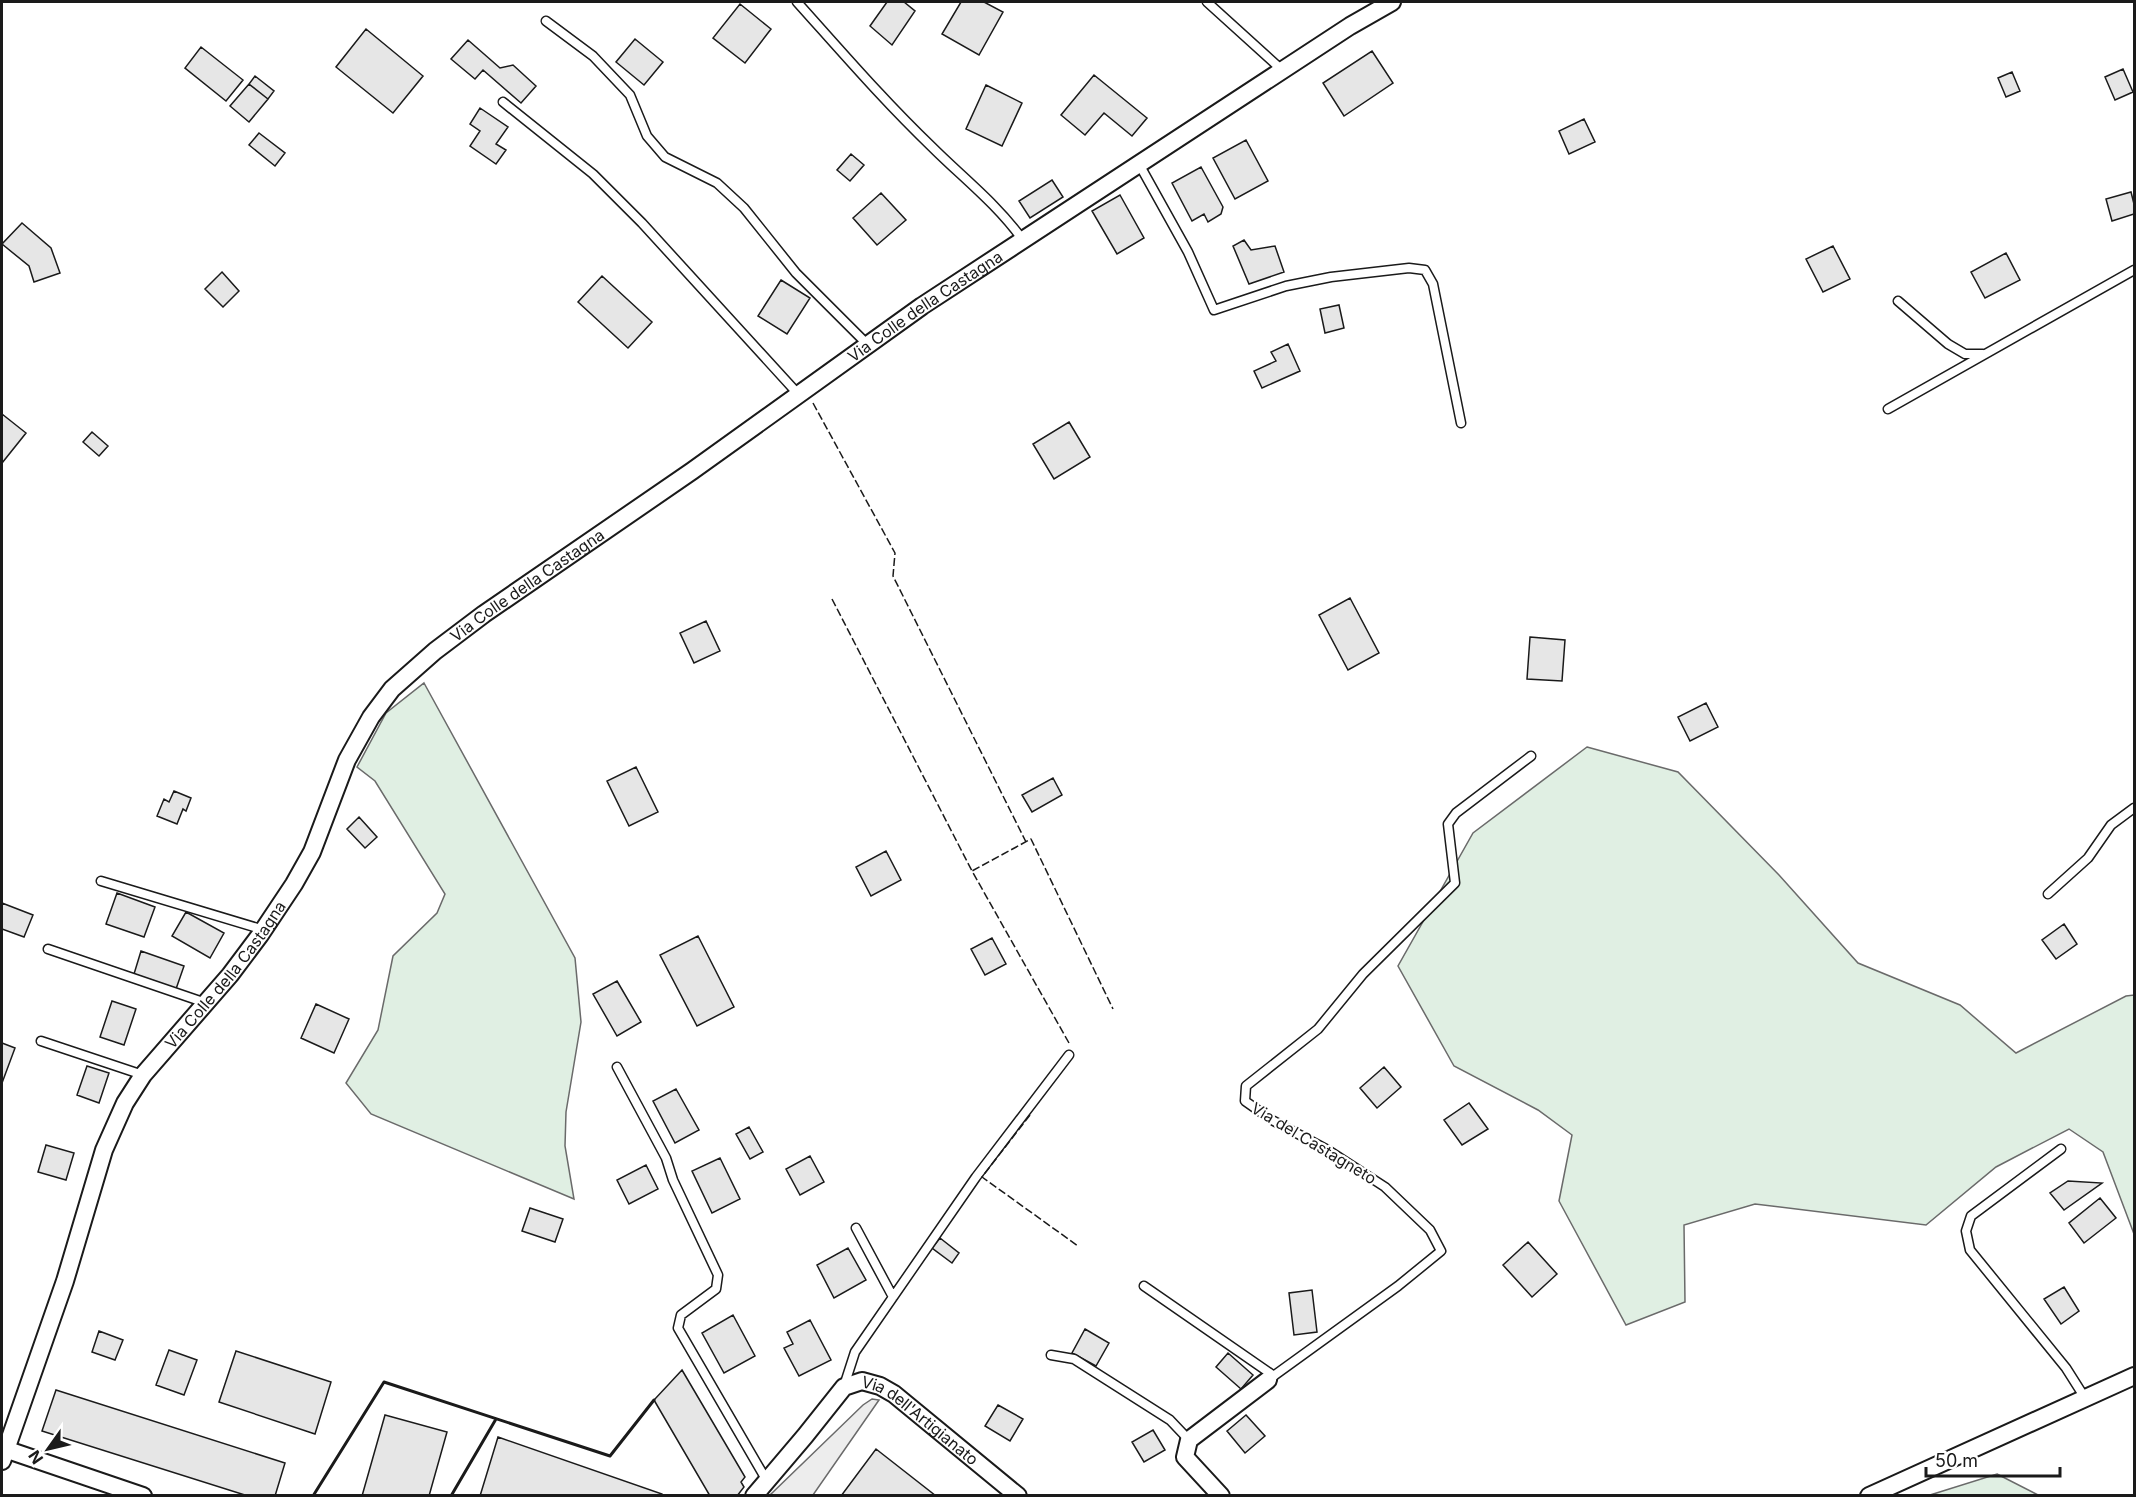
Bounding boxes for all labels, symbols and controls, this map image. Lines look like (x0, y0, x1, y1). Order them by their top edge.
street label: Via Colle della Castagna (844, 246, 1006, 366)
street label: Via Colle della Castagna (446, 524, 608, 646)
street label: Via Colle della Castagna (161, 897, 290, 1053)
street label: Via del Castagneto (1248, 1098, 1380, 1188)
street label: Via dell'Artigianato (859, 1371, 982, 1469)
north arrow (18, 1419, 78, 1479)
scale bar (1926, 1440, 2060, 1478)
text: N (24, 1447, 47, 1468)
text: 50 m (1935, 1450, 1978, 1471)

